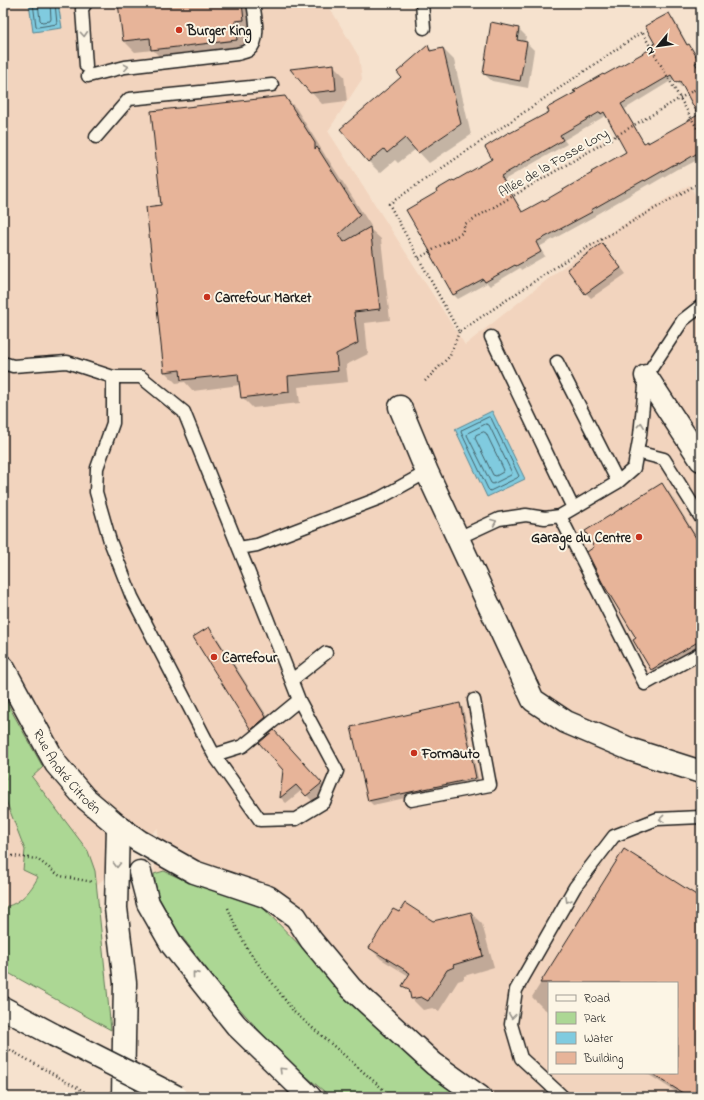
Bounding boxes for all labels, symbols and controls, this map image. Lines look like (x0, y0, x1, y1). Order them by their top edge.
place label: Burger King (186, 21, 252, 44)
marker: Burger King (174, 25, 184, 35)
north arrow (638, 26, 678, 66)
one-way arrow (80, 31, 89, 37)
text: N (641, 43, 659, 57)
one-way arrow (123, 63, 129, 72)
street label: Allée de la Fosse Lory (495, 123, 613, 204)
place label: Carrefour Market (215, 288, 312, 309)
marker: Carrefour Market (202, 292, 212, 302)
one-way arrow (637, 422, 646, 428)
one-way arrow (489, 519, 497, 527)
place label: Garage du Centre (531, 528, 632, 551)
marker: Garage du Centre (634, 532, 644, 542)
place label: Carrefour (222, 648, 278, 669)
marker: Carrefour (209, 652, 219, 662)
street label: Rue André Citroën (27, 726, 106, 820)
place label: Formauto (421, 744, 480, 765)
marker: Formauto (409, 748, 419, 758)
one-way arrow (659, 815, 665, 824)
one-way arrow (113, 862, 121, 868)
one-way arrow (565, 896, 572, 903)
one-way arrow (192, 971, 199, 978)
legend (548, 982, 678, 1074)
text: Road (584, 990, 610, 1008)
text: Park (584, 1010, 606, 1028)
one-way arrow (508, 1012, 517, 1019)
text: Water (584, 1030, 613, 1048)
text: Building (583, 1050, 623, 1069)
one-way arrow (279, 1067, 287, 1075)

